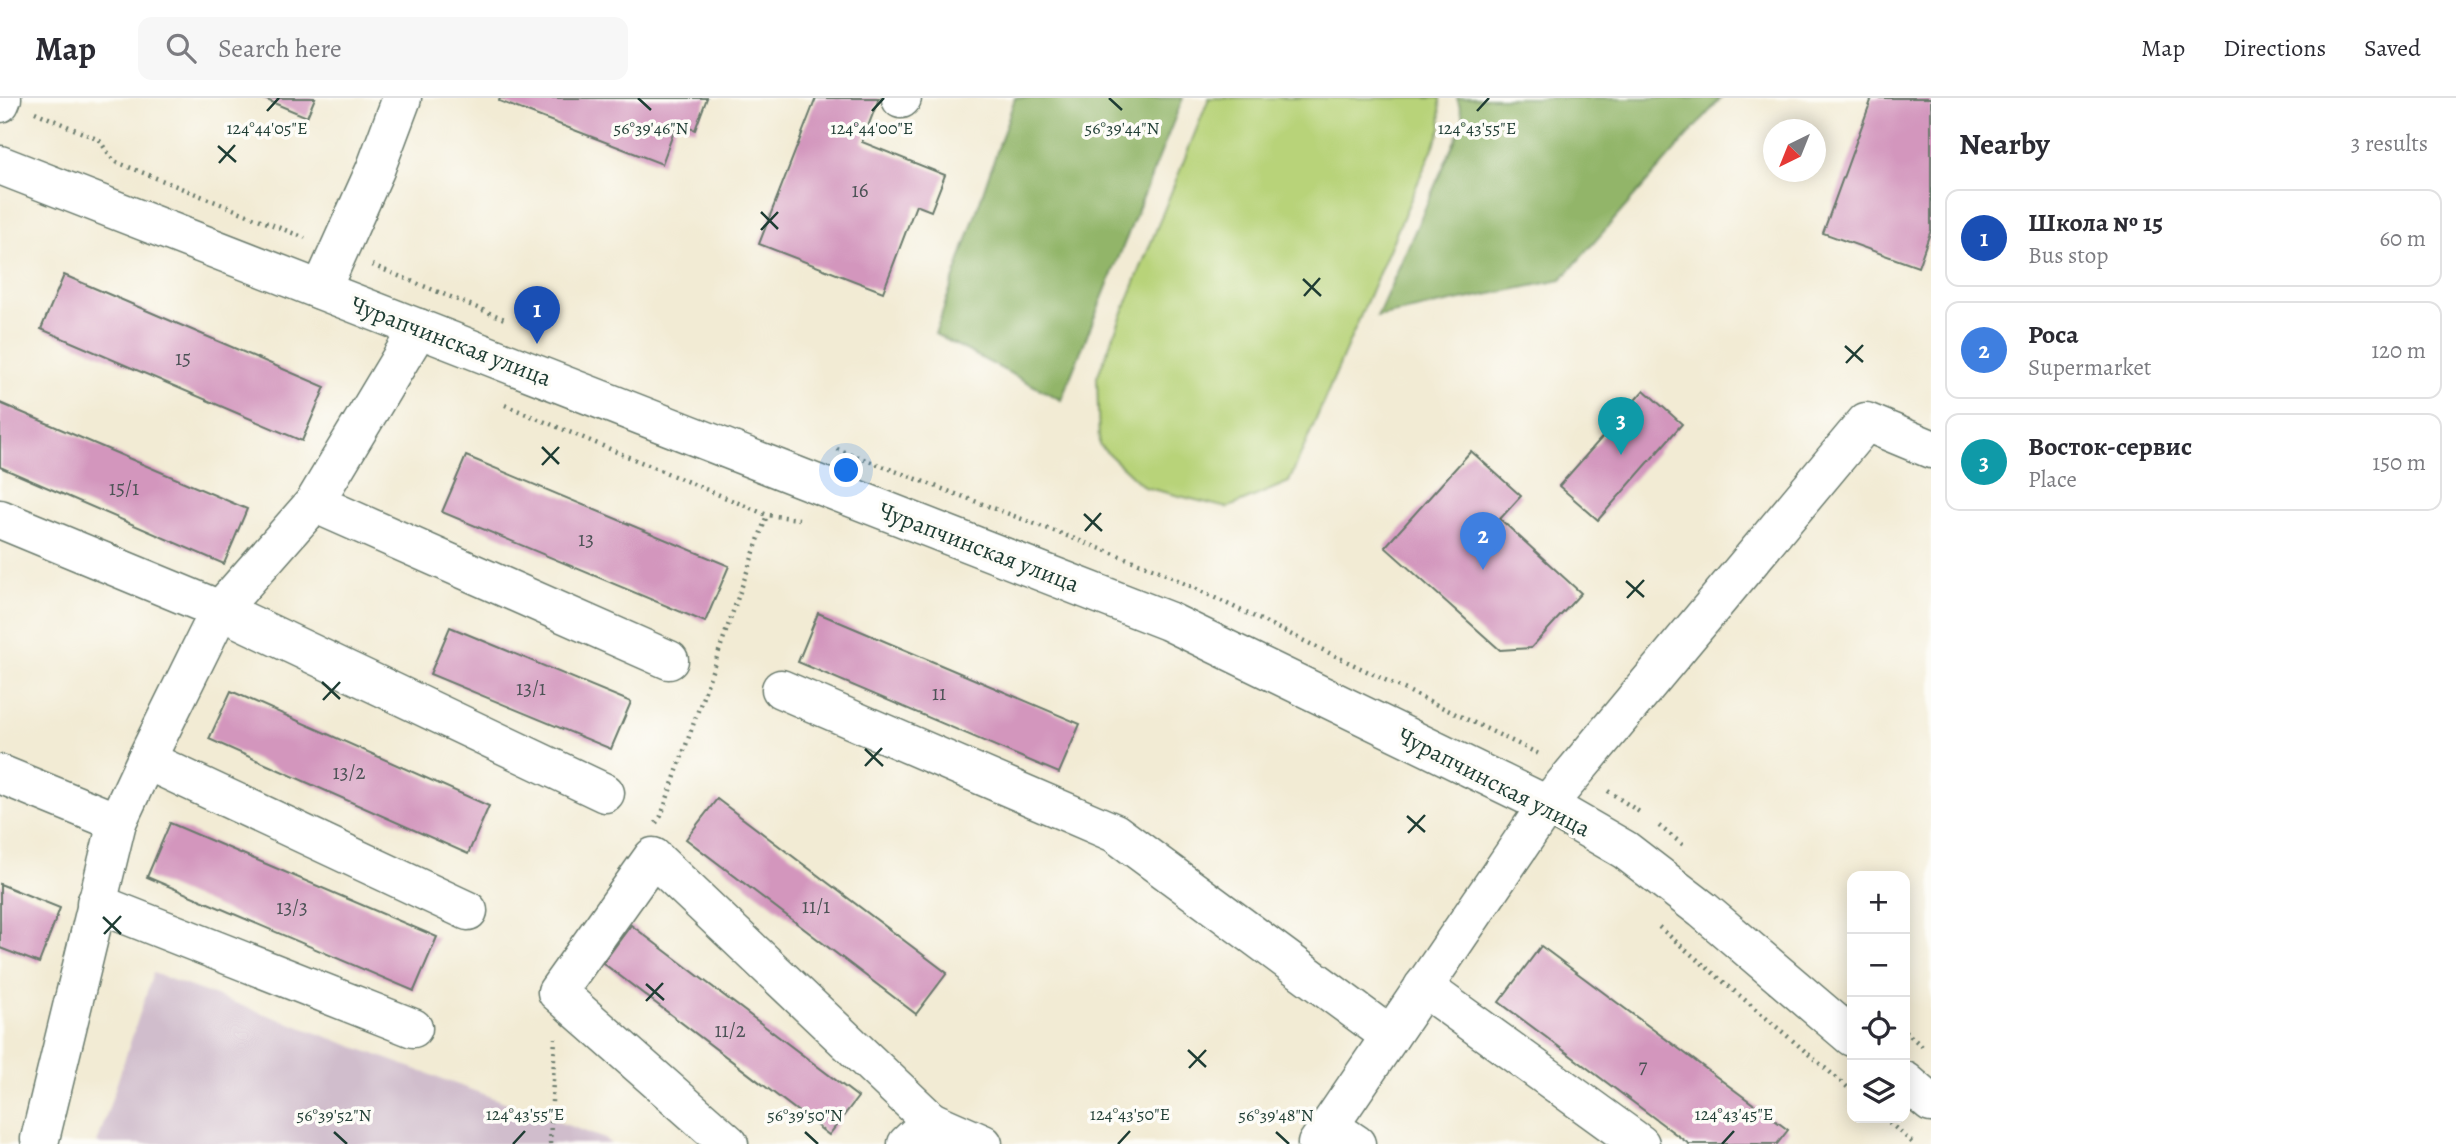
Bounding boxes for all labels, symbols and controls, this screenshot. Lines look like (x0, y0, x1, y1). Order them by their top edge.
search box (138, 17, 628, 80)
text: Map (35, 26, 96, 71)
icon: search (162, 29, 200, 67)
text: Search here (218, 31, 342, 66)
text: Map (2141, 32, 2185, 64)
text: Directions (2223, 32, 2326, 64)
text: Saved (2364, 32, 2421, 64)
text: 124°44'05"E (226, 116, 308, 140)
text: 56°39'46"N (613, 116, 689, 140)
text: 124°44'00"E (831, 116, 913, 140)
text: 56°39'44"N (1085, 116, 1160, 140)
text: 124°43'55"E (1438, 116, 1516, 140)
north arrow (1763, 119, 1826, 182)
text: Nearby (1959, 124, 2050, 164)
text: 3 results (2351, 128, 2428, 159)
house number: 16 (852, 176, 869, 204)
text: Школа № 15 (2028, 205, 2163, 240)
text: 1 (1980, 223, 1988, 254)
text: 60 m (2379, 223, 2426, 254)
text: Bus stop (2028, 240, 2108, 271)
pin: 1 (514, 286, 560, 344)
street label: Чурапчинская улица (346, 288, 556, 394)
text: Роса (2028, 317, 2079, 352)
text: 2 (1978, 335, 1990, 366)
text: 120 m (2371, 335, 2426, 366)
house number: 15 (175, 344, 191, 372)
text: Supermarket (2028, 352, 2151, 383)
pin: 3 (1598, 397, 1644, 455)
text: Восток-сервис (2028, 429, 2192, 464)
text: 3 (1979, 447, 1989, 478)
text: 150 m (2372, 447, 2426, 478)
your location (829, 453, 863, 487)
text: Place (2028, 464, 2077, 495)
house number: 15/1 (109, 474, 139, 502)
street label: Чурапчинская улица (874, 494, 1084, 600)
pin: 2 (1460, 512, 1506, 570)
house number: 13 (578, 525, 594, 553)
house number: 13/1 (516, 674, 546, 702)
house number: 11 (932, 679, 946, 707)
street label: Чурапчинская улица (1392, 720, 1596, 844)
house number: 13/2 (333, 758, 365, 786)
map controls (1847, 871, 1910, 1123)
button: + (1847, 871, 1910, 934)
house number: 11/1 (802, 892, 830, 920)
house number: 13/3 (276, 893, 308, 921)
button: − (1847, 934, 1910, 997)
button: locate (1847, 997, 1910, 1060)
house number: 11/2 (714, 1016, 746, 1044)
house number: 7 (1639, 1052, 1648, 1080)
button: layers (1847, 1060, 1910, 1123)
text: 124°43'55"E (486, 1102, 564, 1126)
text: 124°43'50"E (1090, 1102, 1170, 1126)
text: 124°43'45"E (1694, 1102, 1774, 1126)
text: 56°39'52"N (297, 1103, 372, 1127)
text: 56°39'50"N (767, 1103, 843, 1127)
text: 56°39'48"N (1238, 1103, 1314, 1127)

